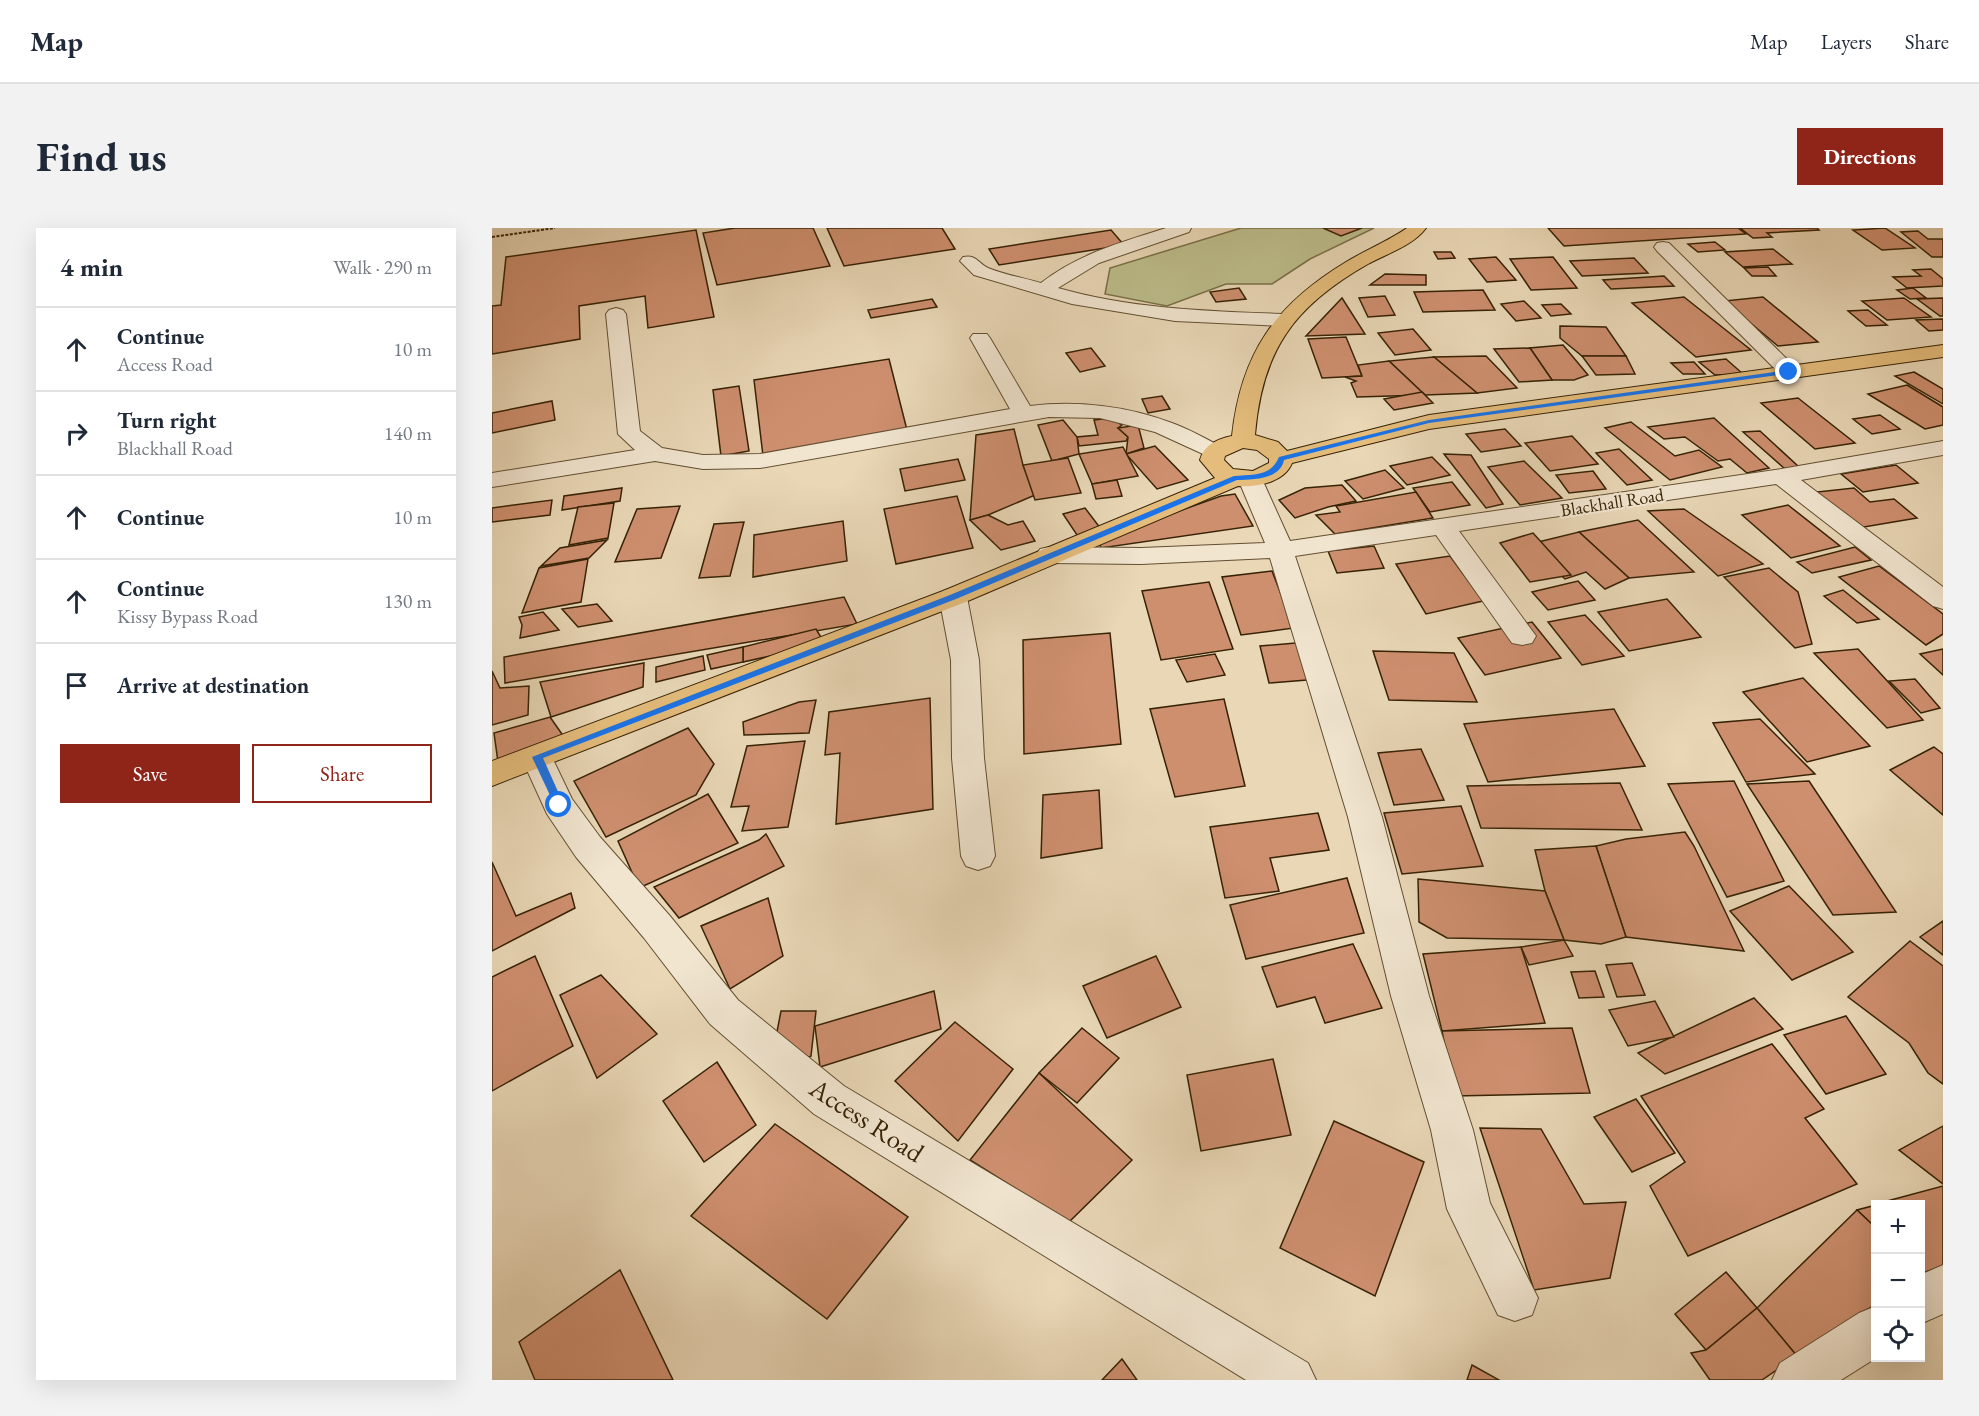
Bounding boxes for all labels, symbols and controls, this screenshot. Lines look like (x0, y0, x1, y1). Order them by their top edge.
text: Map (30, 23, 83, 59)
text: Map (1750, 28, 1788, 55)
text: Layers (1821, 28, 1872, 55)
text: Share (1905, 28, 1949, 55)
button: Directions (1797, 128, 1943, 185)
text: Find us (36, 129, 167, 184)
text: 4 min (60, 250, 123, 284)
text: Walk · 290 m (333, 254, 432, 280)
text: Continue (117, 322, 204, 351)
icon: ahead (60, 333, 93, 366)
text: 10 m (393, 336, 432, 362)
text: Access Road (117, 351, 213, 377)
route end (1775, 358, 1801, 384)
text: Turn right (117, 406, 216, 435)
icon: right (60, 417, 93, 450)
text: 140 m (384, 420, 432, 446)
text: Blackhall Road (117, 435, 233, 461)
street label: Blackhall Road (1559, 482, 1666, 522)
icon: ahead (60, 501, 93, 534)
text: Continue (117, 503, 204, 532)
text: 10 m (393, 504, 432, 530)
text: Continue (117, 574, 204, 603)
icon: ahead (60, 585, 93, 618)
text: 130 m (384, 588, 432, 614)
text: Kissy Bypass Road (117, 603, 258, 629)
icon: arrive (60, 669, 93, 702)
text: Arrive at destination (117, 671, 309, 700)
button: Save (60, 744, 240, 803)
button: Share (252, 744, 432, 803)
route start (545, 791, 571, 817)
street label: Access Road (802, 1070, 931, 1170)
map controls (1871, 1200, 1925, 1362)
button: + (1871, 1200, 1925, 1254)
button: − (1871, 1254, 1925, 1308)
button: locate (1871, 1308, 1925, 1362)

